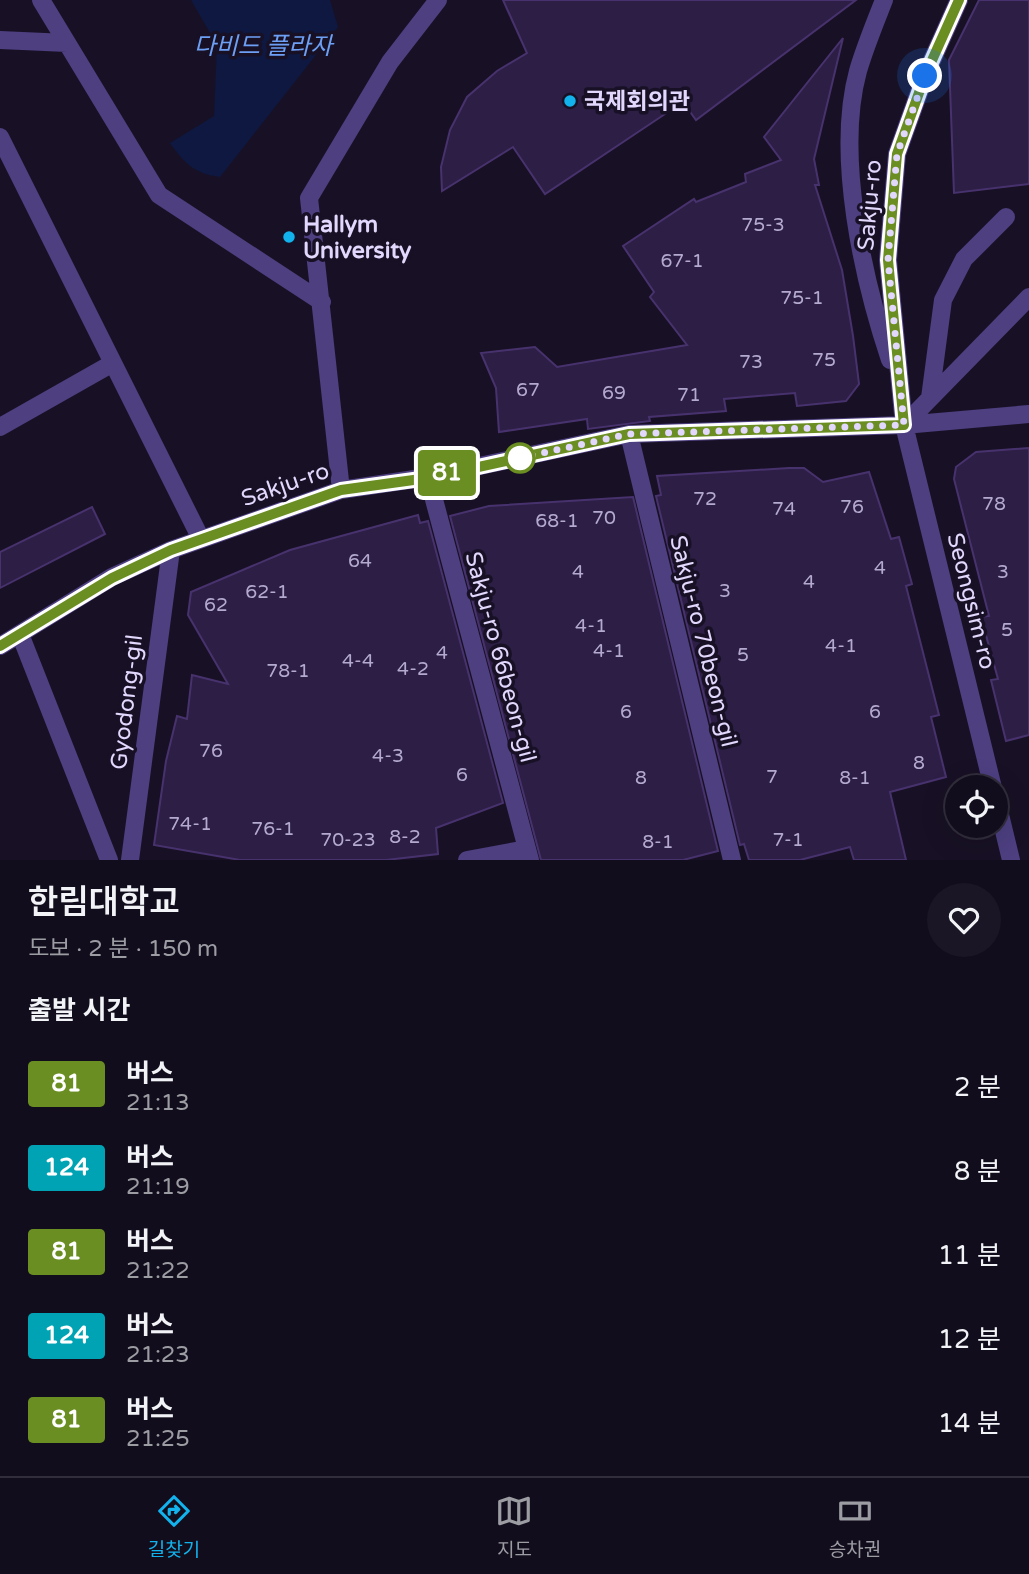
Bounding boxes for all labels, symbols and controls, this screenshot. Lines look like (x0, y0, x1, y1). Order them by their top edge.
water label: 다비드 플라자 (194, 32, 335, 61)
your location (907, 58, 942, 93)
place label: 국제회의관 (584, 88, 690, 116)
marker: 국제회의관 (562, 93, 578, 109)
street label: Sakju-ro (852, 158, 888, 252)
place label: Hallym University (303, 211, 412, 265)
house number: 75-3 (741, 214, 785, 236)
marker: Hallym University (281, 229, 297, 245)
house number: 67-1 (660, 250, 704, 272)
house number: 75-1 (780, 287, 824, 309)
house number: 75 (812, 349, 836, 371)
house number: 73 (739, 351, 763, 373)
house number: 67 (516, 379, 540, 401)
house number: 69 (602, 382, 626, 404)
house number: 71 (677, 384, 701, 406)
unlabelled marker (505, 443, 535, 473)
line badge: 81 (416, 450, 478, 496)
street label: Sakju-ro (238, 457, 333, 513)
text: 81 (432, 458, 462, 487)
house number: 72 (693, 488, 717, 510)
house number: 78 (982, 493, 1006, 515)
house number: 76 (840, 496, 864, 518)
house number: 74 (772, 498, 796, 520)
house number: 70 (592, 507, 616, 529)
house number: 68-1 (535, 510, 579, 532)
street label: Seongsim-ro (941, 530, 1001, 672)
street label: Sakju-ro 70beon-gil (663, 533, 743, 750)
street label: Sakju-ro 66beon-gil (458, 549, 542, 766)
house number: 64 (348, 550, 372, 572)
house number: 4 (874, 557, 886, 579)
house number: 4 (572, 561, 584, 583)
house number: 3 (997, 561, 1009, 583)
house number: 4 (803, 571, 815, 593)
house number: 3 (719, 580, 731, 602)
house number: 62-1 (245, 581, 289, 603)
house number: 62 (204, 594, 228, 616)
house number: 4-1 (575, 615, 607, 637)
house number: 5 (1001, 619, 1013, 641)
street label: Gyodong-gil (105, 633, 149, 771)
house number: 4-1 (825, 635, 857, 657)
house number: 4-1 (593, 640, 625, 662)
house number: 4 (436, 642, 448, 664)
house number: 5 (737, 644, 749, 666)
house number: 4-4 (342, 650, 374, 672)
house number: 4-2 (397, 658, 429, 680)
house number: 78-1 (266, 660, 310, 682)
house number: 6 (620, 701, 632, 723)
house number: 6 (869, 701, 881, 723)
house number: 76 (199, 740, 223, 762)
house number: 4-3 (372, 745, 404, 767)
house number: 8 (913, 752, 925, 774)
house number: 6 (456, 764, 468, 786)
house number: 7 (766, 766, 778, 788)
house number: 8 (635, 767, 647, 789)
house number: 8-1 (839, 767, 871, 789)
map controls (945, 775, 1008, 838)
button: locate (945, 775, 1008, 838)
house number: 74-1 (168, 813, 212, 835)
house number: 76-1 (251, 818, 295, 840)
house number: 8-2 (389, 826, 421, 848)
house number: 70-23 (320, 829, 376, 851)
house number: 7-1 (772, 829, 804, 851)
house number: 8-1 (642, 831, 674, 853)
text: 한림대학교 (28, 883, 180, 922)
button: heart (927, 883, 1001, 957)
text: 도보 · 2 분 · 150 m (28, 935, 218, 963)
text: 출발 시간 (28, 995, 130, 1026)
text: 버스 (126, 1058, 174, 1089)
text: 81 (51, 1069, 82, 1098)
text: 2 분 (954, 1072, 1001, 1103)
text: 21:13 (126, 1089, 190, 1117)
text: 버스 (126, 1142, 174, 1173)
text: 124 (44, 1153, 89, 1182)
text: 8 분 (954, 1156, 1001, 1187)
text: 21:19 (126, 1173, 190, 1201)
text: 버스 (126, 1226, 174, 1257)
text: 81 (51, 1237, 82, 1266)
text: 11 분 (938, 1240, 1001, 1271)
text: 21:22 (126, 1257, 190, 1285)
text: 버스 (126, 1310, 174, 1341)
text: 124 (44, 1321, 89, 1350)
text: 12 분 (938, 1324, 1001, 1355)
text: 21:23 (126, 1341, 190, 1369)
text: 버스 (126, 1394, 174, 1425)
text: 81 (51, 1405, 82, 1434)
text: 14 분 (938, 1408, 1001, 1439)
text: 21:25 (126, 1425, 190, 1453)
tab: 길찾기 (148, 1492, 200, 1561)
tab: 지도 (495, 1492, 533, 1561)
tab: 승차권 (829, 1492, 881, 1561)

